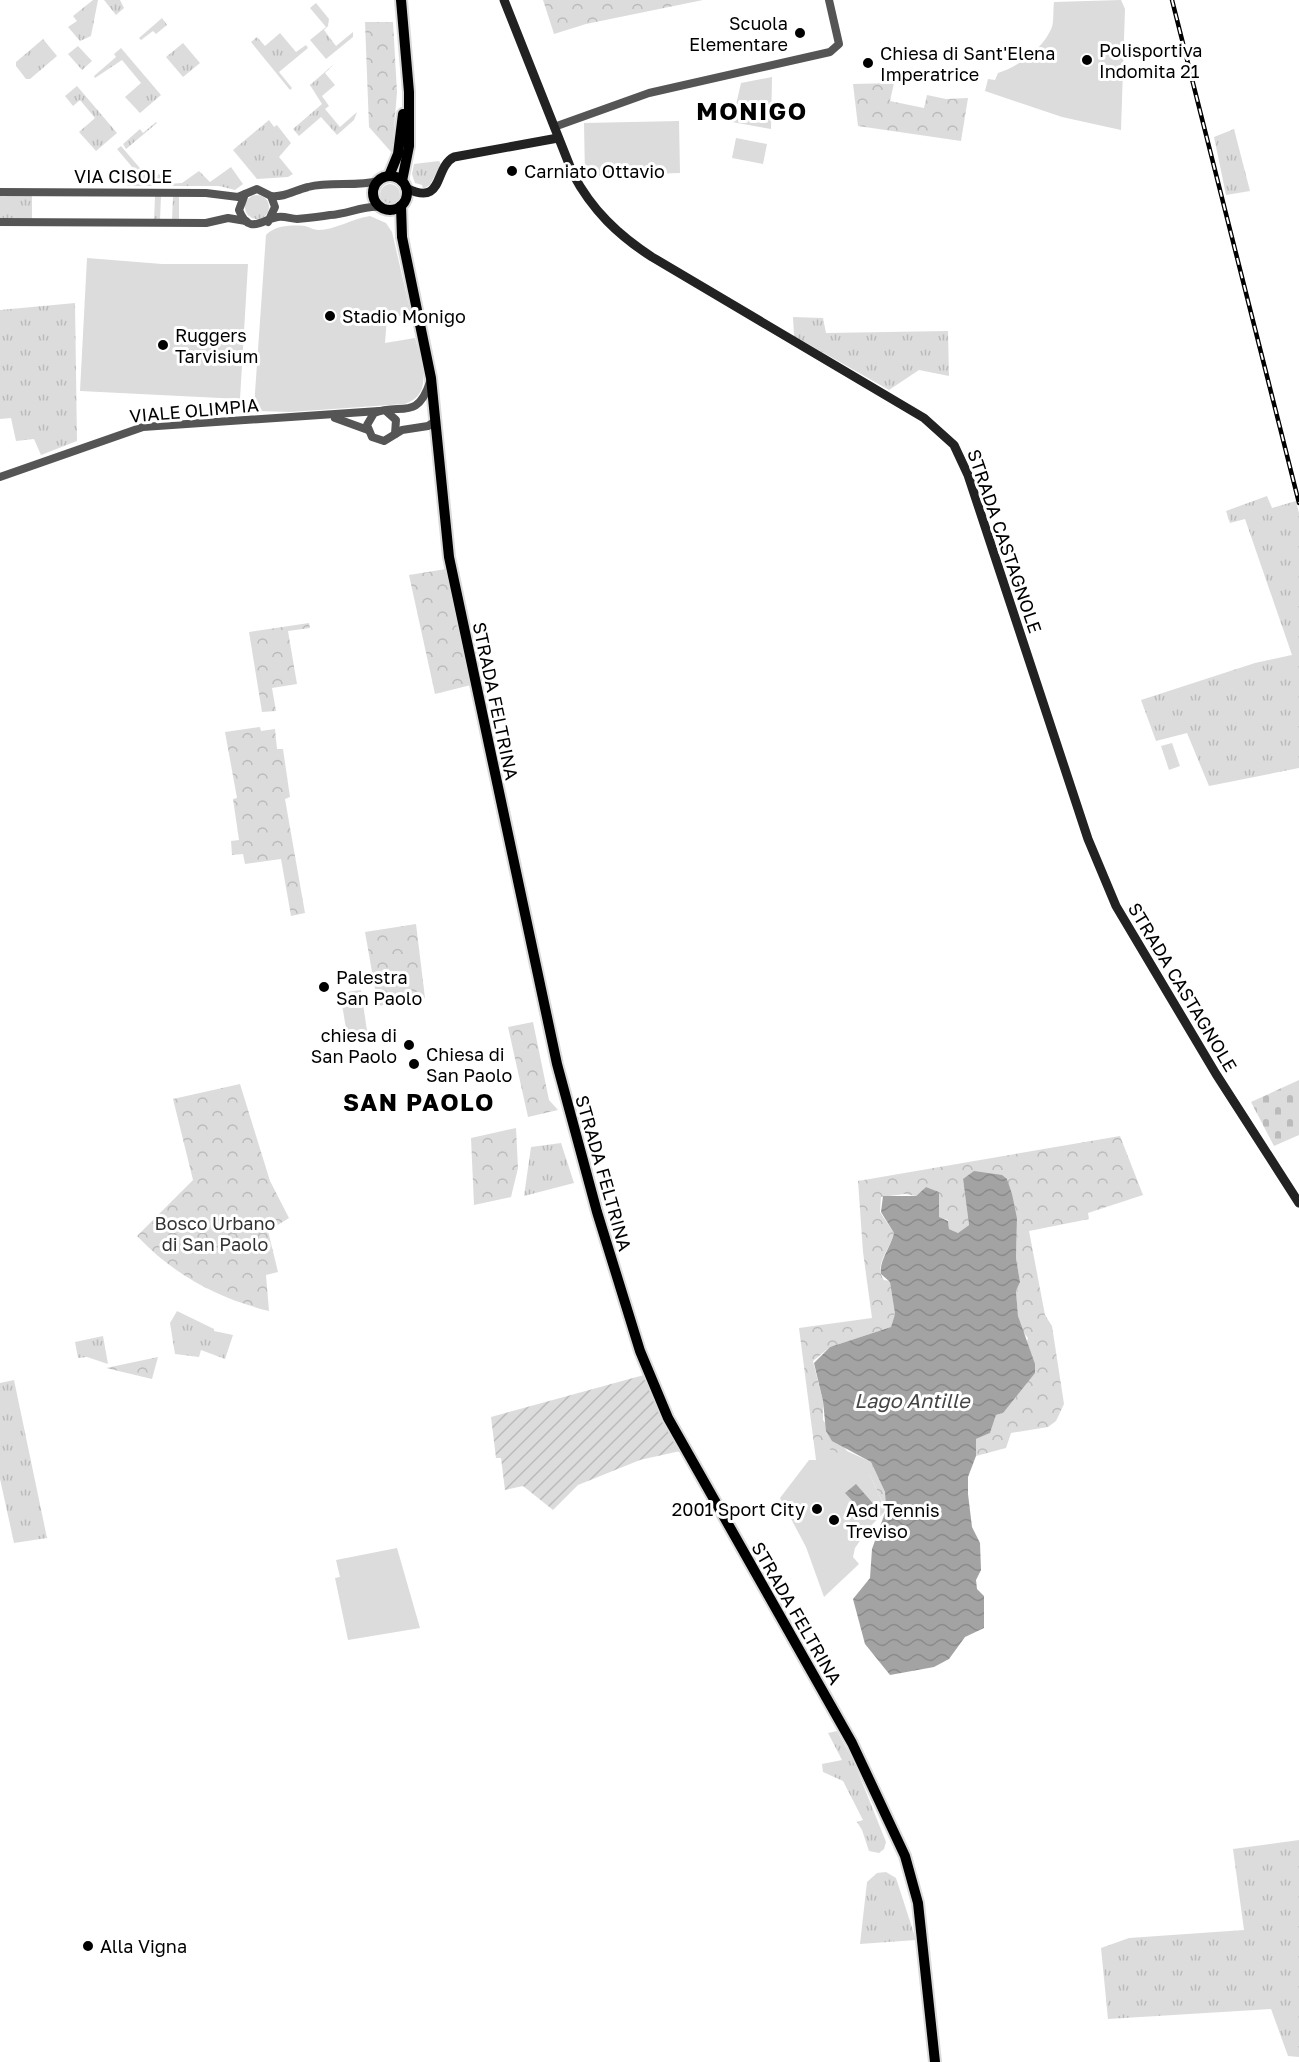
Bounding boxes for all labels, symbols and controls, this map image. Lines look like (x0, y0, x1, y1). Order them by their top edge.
place label: Scuola Elementare (689, 12, 788, 55)
marker: Scuola Elementare (793, 26, 807, 40)
place label: Polisportiva Indomita 21 (1099, 39, 1203, 82)
place label: Chiesa di Sant'Elena Imperatrice (880, 42, 1055, 85)
marker: Polisportiva Indomita 21 (1080, 53, 1094, 67)
marker: Chiesa di Sant'Elena Imperatrice (861, 56, 875, 70)
district label: MONIGO (696, 96, 808, 125)
place label: Carniato Ottavio (524, 160, 665, 182)
marker: Carniato Ottavio (505, 164, 519, 178)
street label: VIA CISOLE (74, 165, 172, 187)
place label: Stadio Monigo (342, 305, 466, 327)
marker: Stadio Monigo (323, 309, 337, 323)
place label: Ruggers Tarvisium (175, 324, 258, 367)
marker: Ruggers Tarvisium (156, 338, 170, 352)
street label: VIALE OLIMPIA (128, 393, 260, 427)
street label: STRADA CASTAGNOLE (963, 446, 1047, 636)
street label: STRADA FELTRINA (469, 620, 523, 782)
street label: STRADA CASTAGNOLE (1124, 899, 1242, 1075)
place label: Palestra San Paolo (336, 966, 422, 1009)
marker: Palestra San Paolo (317, 980, 331, 994)
place label: chiesa di San Paolo (311, 1024, 397, 1067)
marker: chiesa di San Paolo (402, 1038, 416, 1052)
place label: Chiesa di San Paolo (426, 1043, 512, 1086)
marker: Chiesa di San Paolo (407, 1057, 421, 1071)
district label: SAN PAOLO (343, 1087, 495, 1116)
street label: STRADA FELTRINA (571, 1093, 637, 1253)
park label: Bosco Urbano di San Paolo (155, 1212, 275, 1255)
water label: Lago Antille (854, 1388, 971, 1413)
place label: 2001 Sport City (672, 1498, 805, 1520)
place label: Asd Tennis Treviso (846, 1499, 940, 1542)
marker: 2001 Sport City (810, 1502, 824, 1516)
marker: Asd Tennis Treviso (827, 1513, 841, 1527)
street label: STRADA FELTRINA (747, 1538, 847, 1688)
place label: Alla Vigna (100, 1935, 187, 1957)
marker: Alla Vigna (81, 1939, 95, 1953)

